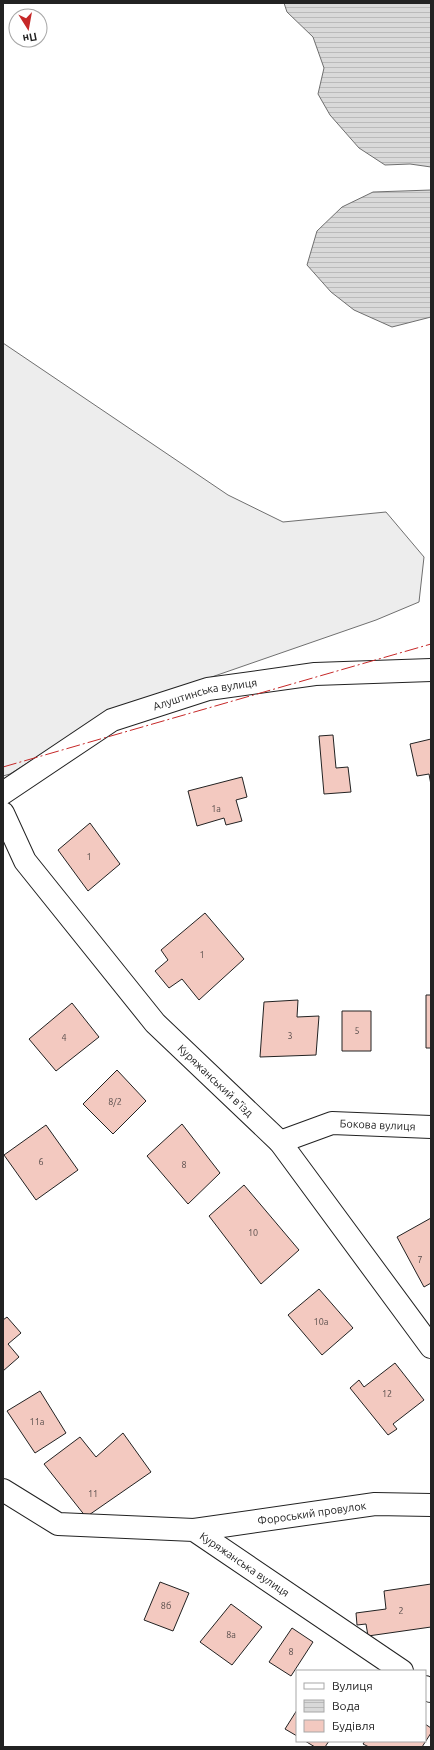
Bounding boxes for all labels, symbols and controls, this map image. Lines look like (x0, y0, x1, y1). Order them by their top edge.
north arrow (8, 8, 48, 48)
text: Пн (22, 31, 38, 45)
street label: Алуштинська вулиця (151, 676, 258, 712)
house number: 1а (211, 804, 221, 814)
house number: 1 (86, 852, 92, 862)
house number: 1 (199, 950, 205, 960)
house number: 5 (354, 1026, 360, 1036)
house number: 3 (287, 1031, 293, 1041)
house number: 4 (61, 1033, 67, 1043)
street label: Куряжанський в’їзд (175, 1042, 256, 1120)
house number: 8/2 (108, 1097, 122, 1107)
street label: Бокова вулиця (339, 1117, 416, 1132)
house number: 6 (38, 1157, 44, 1167)
house number: 8 (181, 1160, 187, 1170)
house number: 10 (248, 1228, 258, 1238)
house number: 7 (417, 1255, 423, 1265)
house number: 10а (314, 1317, 328, 1327)
house number: 12 (382, 1389, 392, 1399)
house number: 11а (30, 1417, 44, 1427)
house number: 11 (88, 1489, 98, 1499)
street label: Фороський провулок (257, 1499, 367, 1527)
street label: Куряжанська вулиця (198, 1530, 292, 1599)
house number: 8б (161, 1601, 171, 1611)
house number: 2 (398, 1606, 404, 1616)
house number: 8а (226, 1630, 236, 1640)
house number: 8 (288, 1647, 294, 1657)
legend (296, 1670, 426, 1742)
text: Вулиця (332, 1679, 373, 1692)
text: Вода (332, 1699, 360, 1712)
text: Будівля (332, 1719, 375, 1732)

